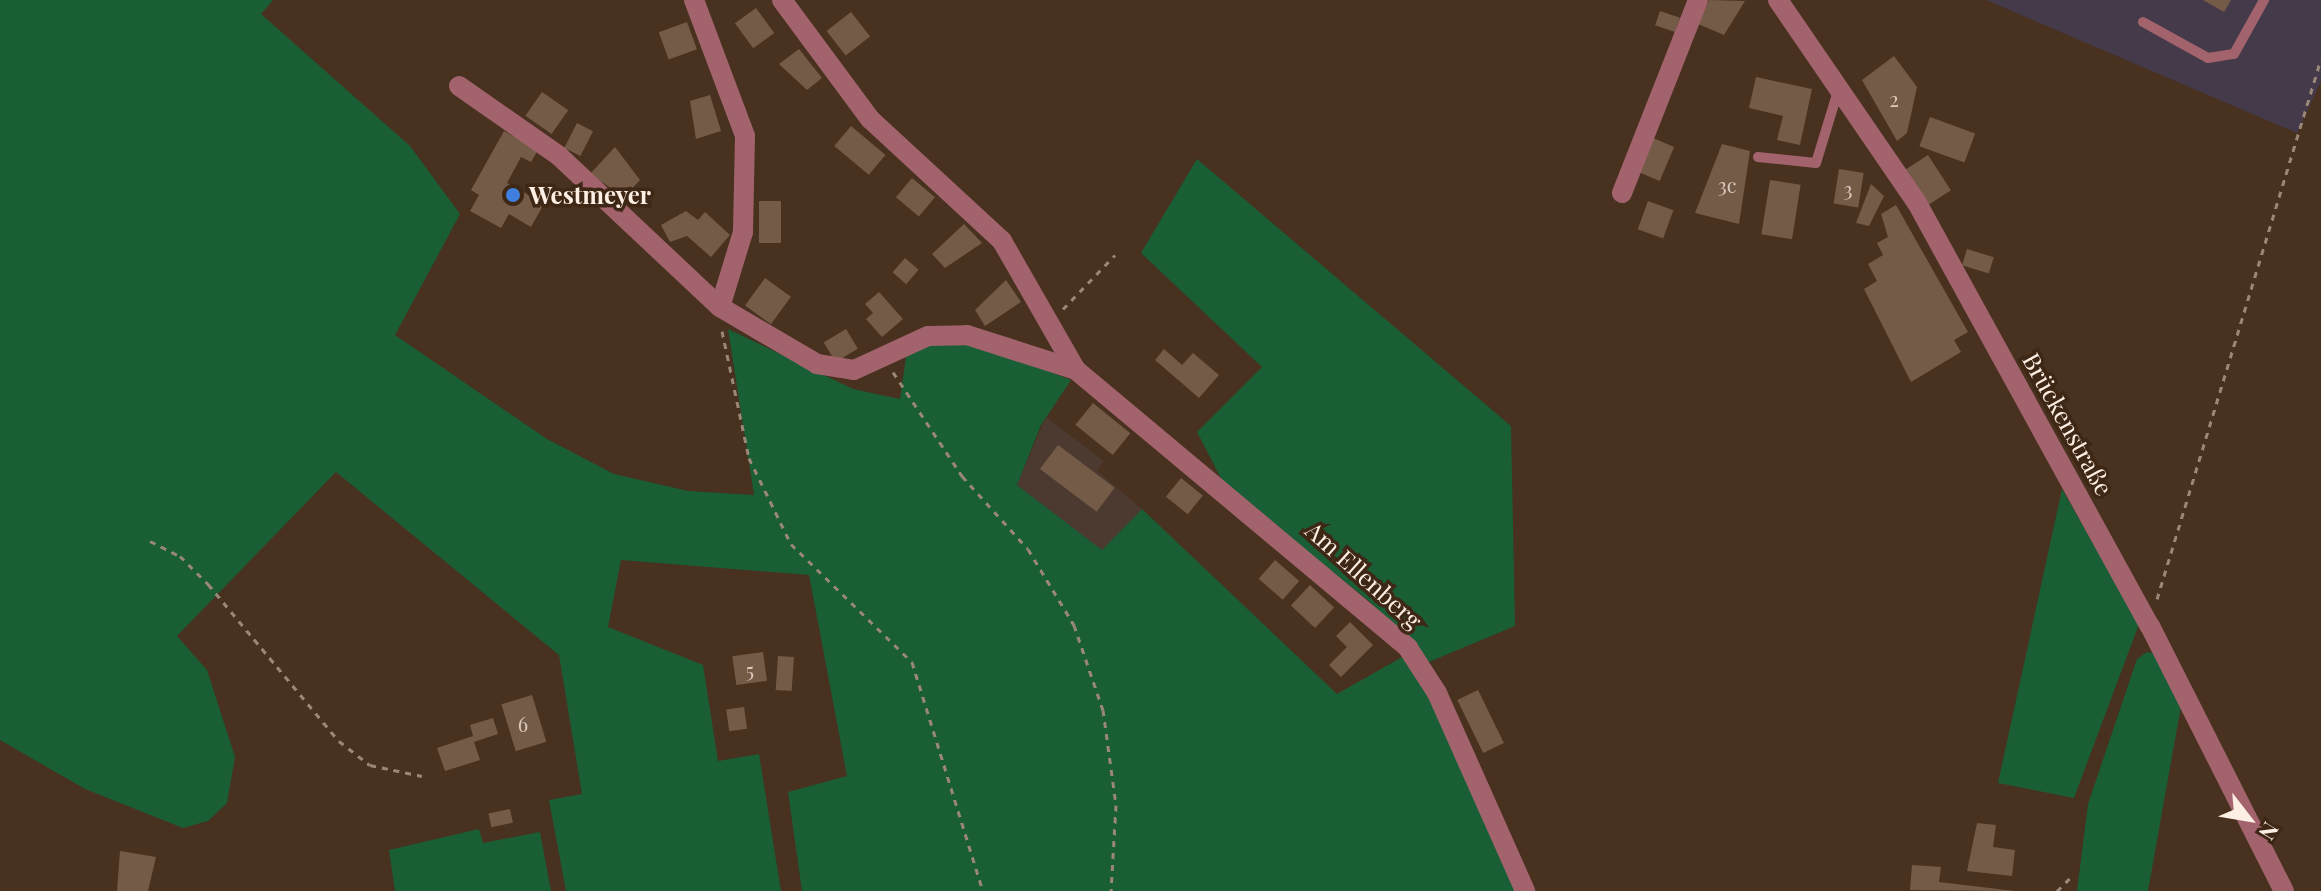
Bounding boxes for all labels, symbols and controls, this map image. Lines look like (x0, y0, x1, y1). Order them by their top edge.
house number: 2 (1889, 86, 1899, 110)
house number: 3c (1718, 172, 1736, 196)
house number: 3 (1843, 176, 1853, 200)
place label: Westmeyer (529, 181, 651, 209)
marker: Westmeyer (504, 186, 522, 204)
street label: Brückenstraße (2017, 348, 2119, 500)
street label: Am Ellenberg (1300, 515, 1428, 635)
house number: 5 (746, 657, 754, 681)
house number: 6 (518, 711, 528, 735)
north arrow (2209, 779, 2289, 859)
text: N (2253, 817, 2287, 846)

